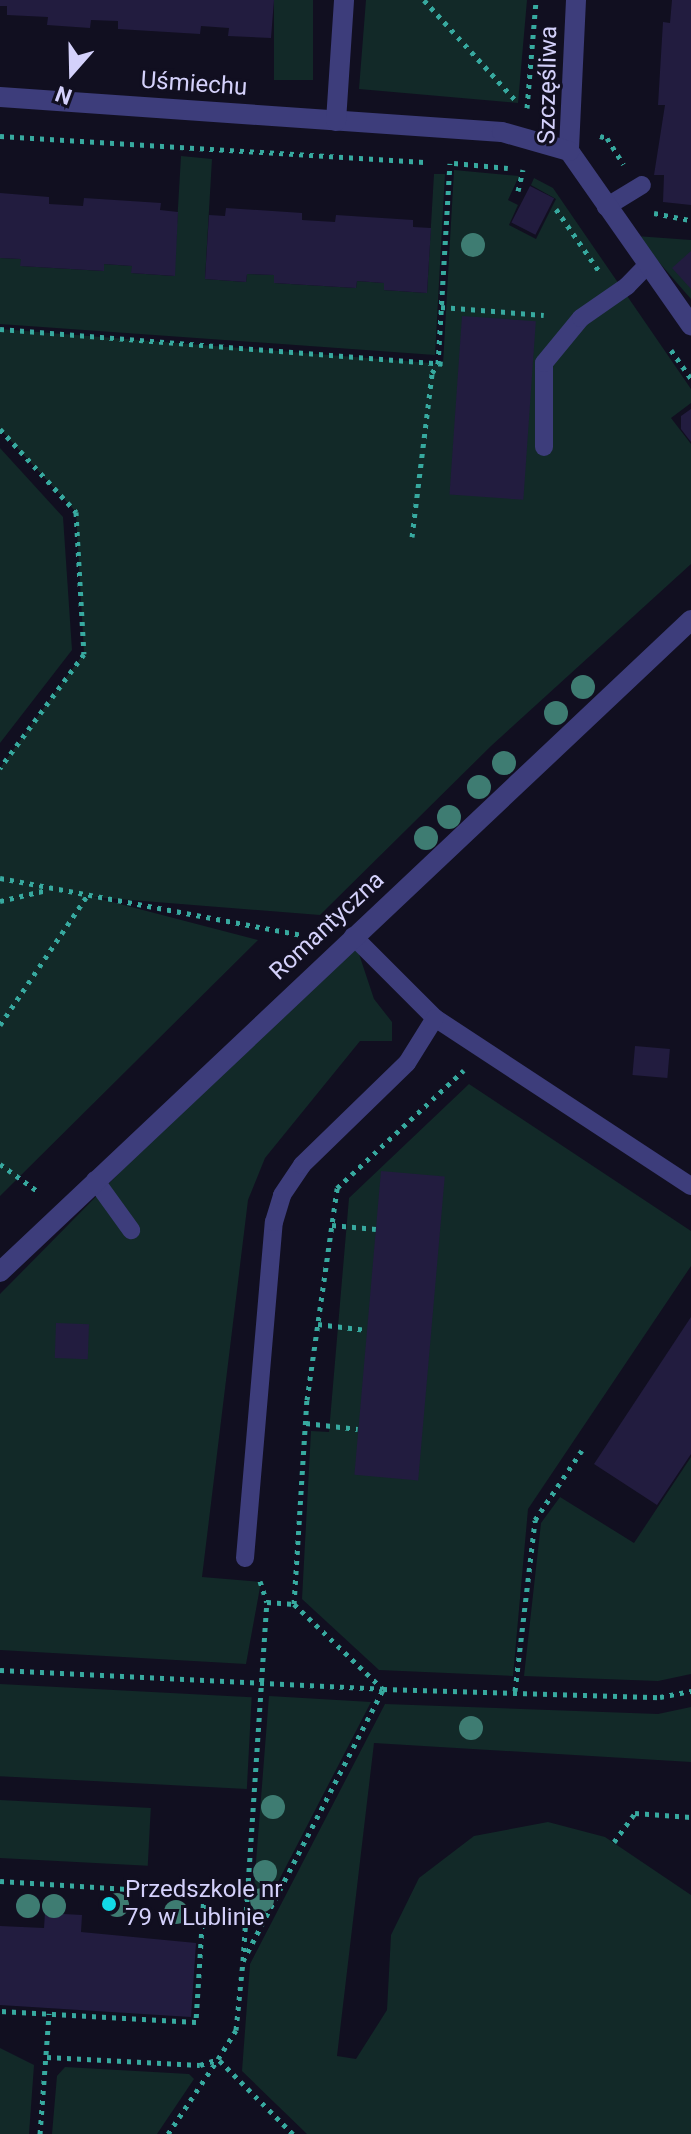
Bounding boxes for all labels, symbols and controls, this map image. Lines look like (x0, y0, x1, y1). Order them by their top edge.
street label: Szczęśliwa (533, 26, 563, 144)
north arrow (32, 32, 112, 112)
street label: Uśmiechu (140, 66, 248, 102)
text: N (52, 81, 75, 109)
street label: Romantyczna (264, 866, 390, 986)
place label: Przedszkole nr 79 w Lublinie (125, 1876, 282, 1932)
marker: Przedszkole nr 79 w Lublinie (100, 1895, 118, 1913)

